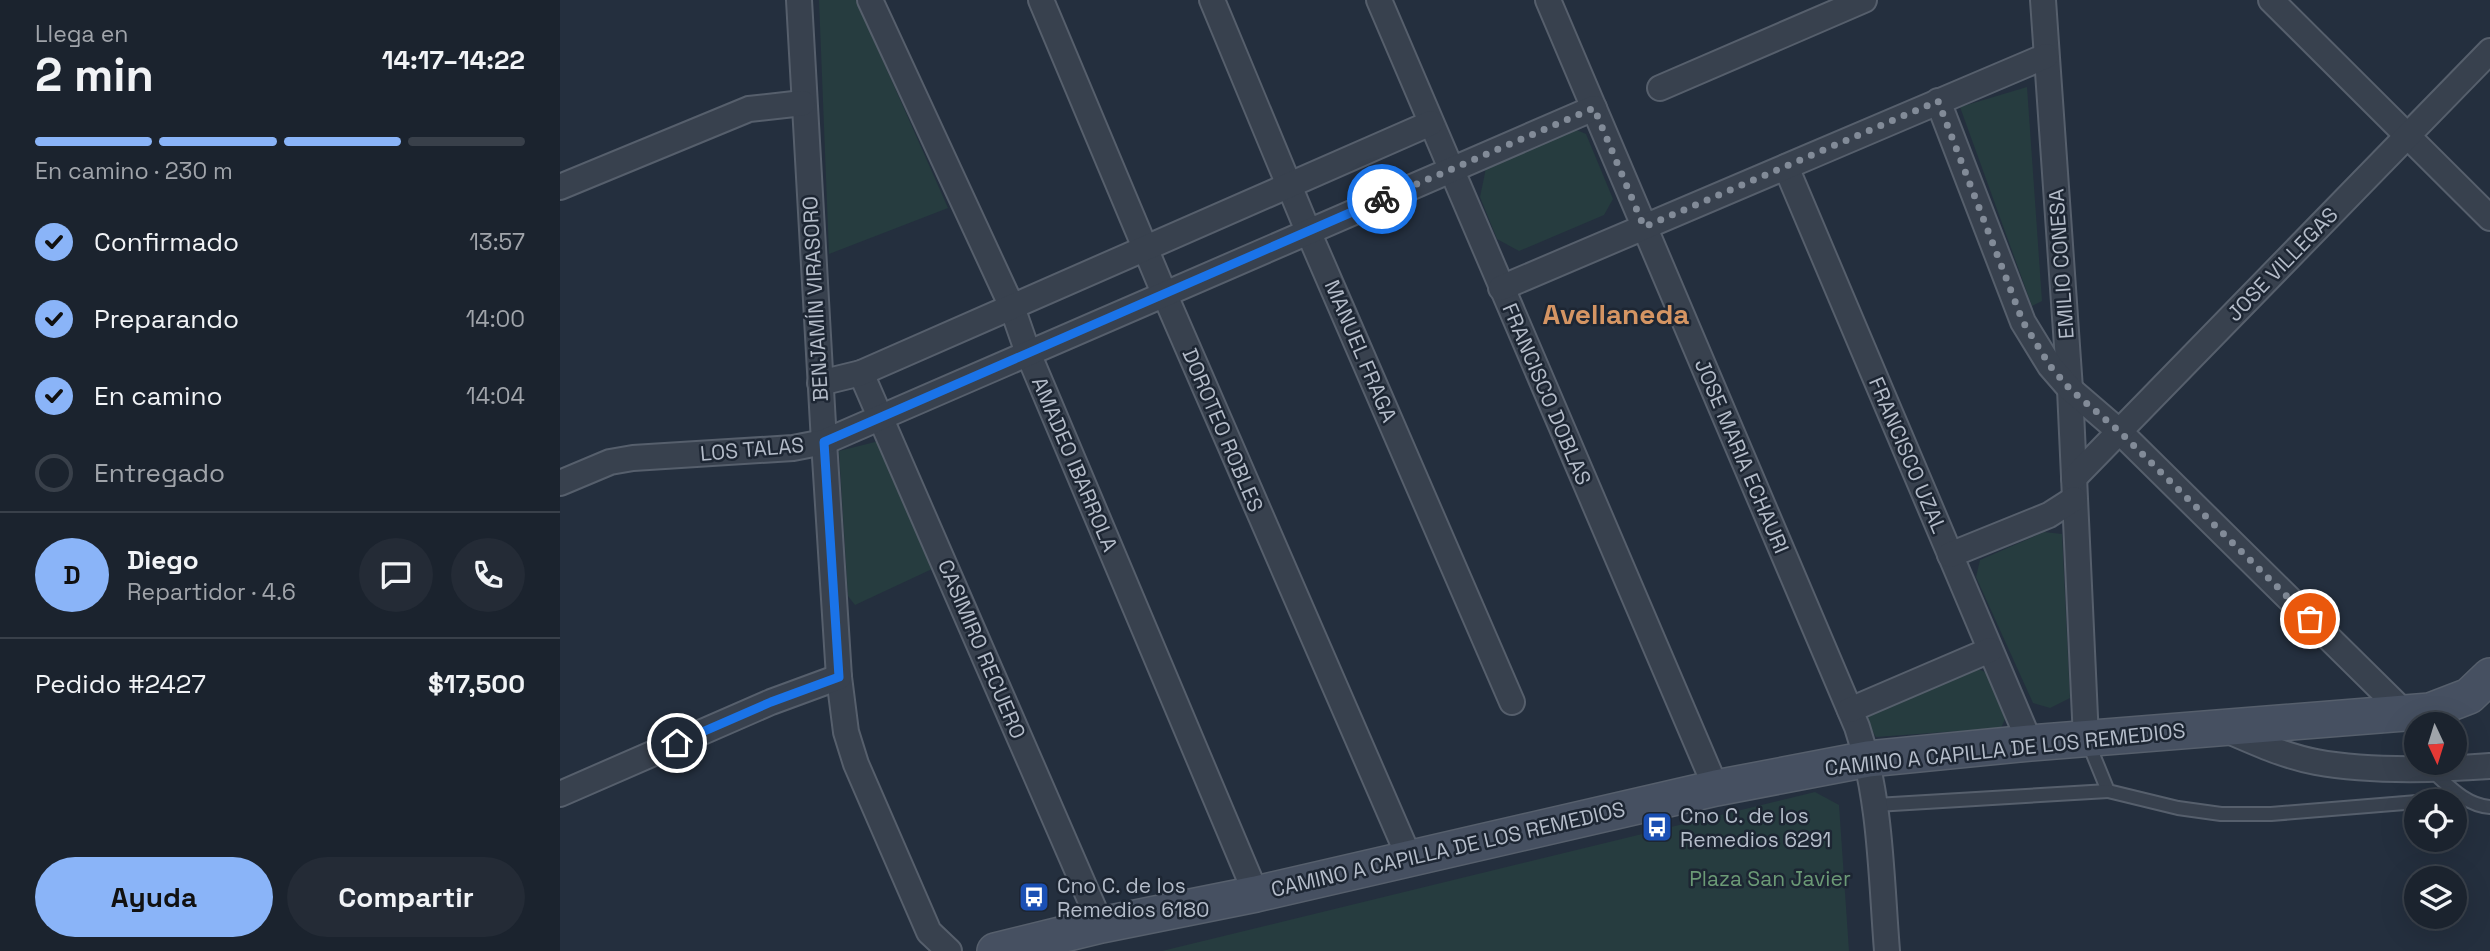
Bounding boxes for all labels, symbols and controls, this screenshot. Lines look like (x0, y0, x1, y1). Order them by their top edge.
text: Llega en (35, 19, 128, 49)
text: 14:17–14:22 (382, 43, 525, 77)
text: 2 min (35, 46, 154, 104)
text: En camino · 230 m (35, 156, 233, 186)
courier (1347, 164, 1417, 234)
icon: bike (1363, 180, 1401, 218)
street label: EMILIO CONESA (2042, 188, 2080, 340)
street label: BENJAMÍN VIRASORO (796, 196, 834, 402)
street label: JOSE VILLEGAS (2221, 201, 2343, 327)
icon: check (35, 223, 73, 261)
text: Confirmado (94, 225, 239, 259)
text: 13:57 (469, 227, 525, 257)
street label: MANUEL FRAGA (1319, 276, 1403, 426)
district label: Avellaneda (1542, 296, 1690, 332)
street label: FRANCISCO DOBLAS (1496, 299, 1598, 489)
icon: check (35, 300, 73, 338)
text: Preparando (94, 302, 239, 336)
text: 14:00 (466, 304, 525, 334)
street label: DOROTEO ROBLES (1176, 344, 1270, 516)
street label: JOSE MARIA ECHAURI (1689, 355, 1795, 557)
street label: AMADEO IBARROLA (1026, 373, 1124, 555)
street label: FRANCISCO UZAL (1863, 373, 1953, 537)
icon: check (35, 377, 73, 415)
text: En camino (94, 379, 223, 413)
text: 14:04 (466, 381, 525, 411)
street label: LOS TALAS (699, 431, 805, 467)
text: Entregado (94, 456, 225, 490)
button: chat (359, 538, 433, 612)
button: phone (451, 538, 525, 612)
text: Diego (127, 543, 199, 577)
street label: CASIMIRO RECUERO (932, 555, 1032, 743)
text: D (63, 558, 81, 592)
text: Repartidor · 4.6 (127, 577, 296, 607)
pin (2280, 589, 2340, 649)
icon: bag (2291, 600, 2329, 638)
text: Pedido #2427 (35, 667, 206, 701)
text: $17,500 (428, 667, 525, 701)
north arrow (2404, 712, 2468, 775)
map controls (2404, 712, 2467, 929)
pin (647, 713, 707, 773)
street label: CAMINO A CAPILLA DE LOS REMEDIOS (1823, 717, 2187, 781)
icon: home (658, 724, 696, 762)
button: locate (2404, 789, 2467, 852)
street label: CAMINO A CAPILLA DE LOS REMEDIOS (1268, 795, 1628, 903)
place label: Cno C. de los Remedios 6291 (1680, 802, 1831, 853)
bus stop icon: Cno C. de los Remedios 6291 (1640, 810, 1674, 844)
button: Ayuda (35, 857, 273, 937)
button: Compartir (287, 857, 525, 937)
park label: Plaza San Javier (1689, 865, 1851, 892)
button: layers (2404, 866, 2467, 929)
place label: Cno C. de los Remedios 6180 (1057, 872, 1209, 923)
bus stop icon: Cno C. de los Remedios 6180 (1017, 880, 1051, 914)

